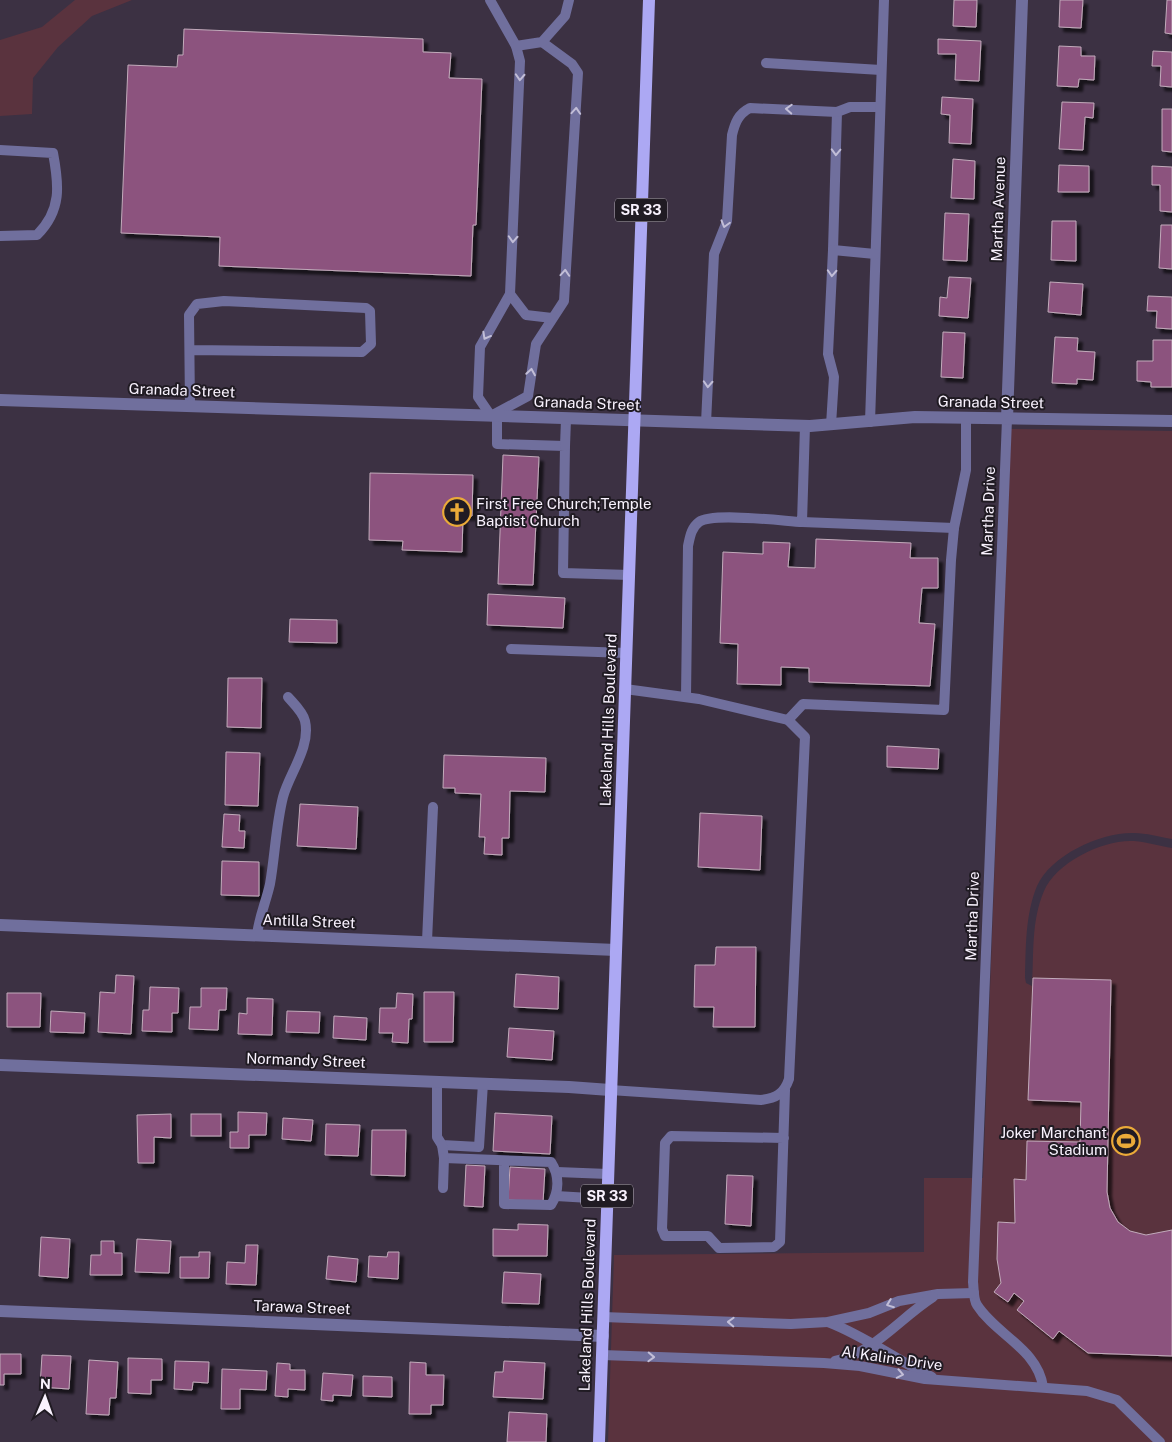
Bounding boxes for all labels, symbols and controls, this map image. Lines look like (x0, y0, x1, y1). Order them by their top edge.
one-way arrow (514, 73, 525, 81)
one-way arrow (784, 104, 792, 115)
one-way arrow (570, 106, 581, 114)
one-way arrow (831, 148, 841, 156)
street label: Martha Avenue (988, 156, 1008, 262)
road number: SR 33 (615, 198, 667, 222)
one-way arrow (720, 220, 731, 228)
one-way arrow (507, 235, 518, 243)
one-way arrow (560, 269, 571, 277)
one-way arrow (826, 269, 837, 277)
one-way arrow (482, 331, 492, 340)
one-way arrow (525, 368, 535, 376)
street label: Granada Street (128, 380, 236, 400)
one-way arrow (703, 380, 714, 388)
street label: Granada Street (533, 393, 641, 413)
street label: Granada Street (938, 393, 1045, 411)
street label: Martha Drive (978, 466, 998, 556)
place label: First Free Church;Temple Baptist Church (476, 495, 651, 529)
church icon: First Free Church;Temple Baptist Church (442, 497, 472, 527)
street label: Lakeland Hills Boulevard (596, 633, 620, 807)
street label: Martha Drive (962, 871, 982, 961)
street label: Antilla Street (262, 911, 356, 931)
street label: Normandy Street (246, 1049, 366, 1071)
place label: Joker Marchant Stadium (1000, 1124, 1107, 1158)
sports icon: Joker Marchant Stadium (1111, 1126, 1141, 1156)
road number: SR 33 (581, 1184, 633, 1208)
street label: Lakeland Hills Boulevard (575, 1218, 599, 1392)
street label: Tarawa Street (253, 1297, 351, 1317)
one-way arrow (887, 1299, 895, 1309)
one-way arrow (726, 1316, 734, 1327)
street label: Al Kaline Drive (840, 1342, 944, 1374)
one-way arrow (647, 1351, 655, 1362)
one-way arrow (895, 1369, 904, 1379)
north arrow (20, 1372, 70, 1422)
text: N (40, 1376, 51, 1392)

